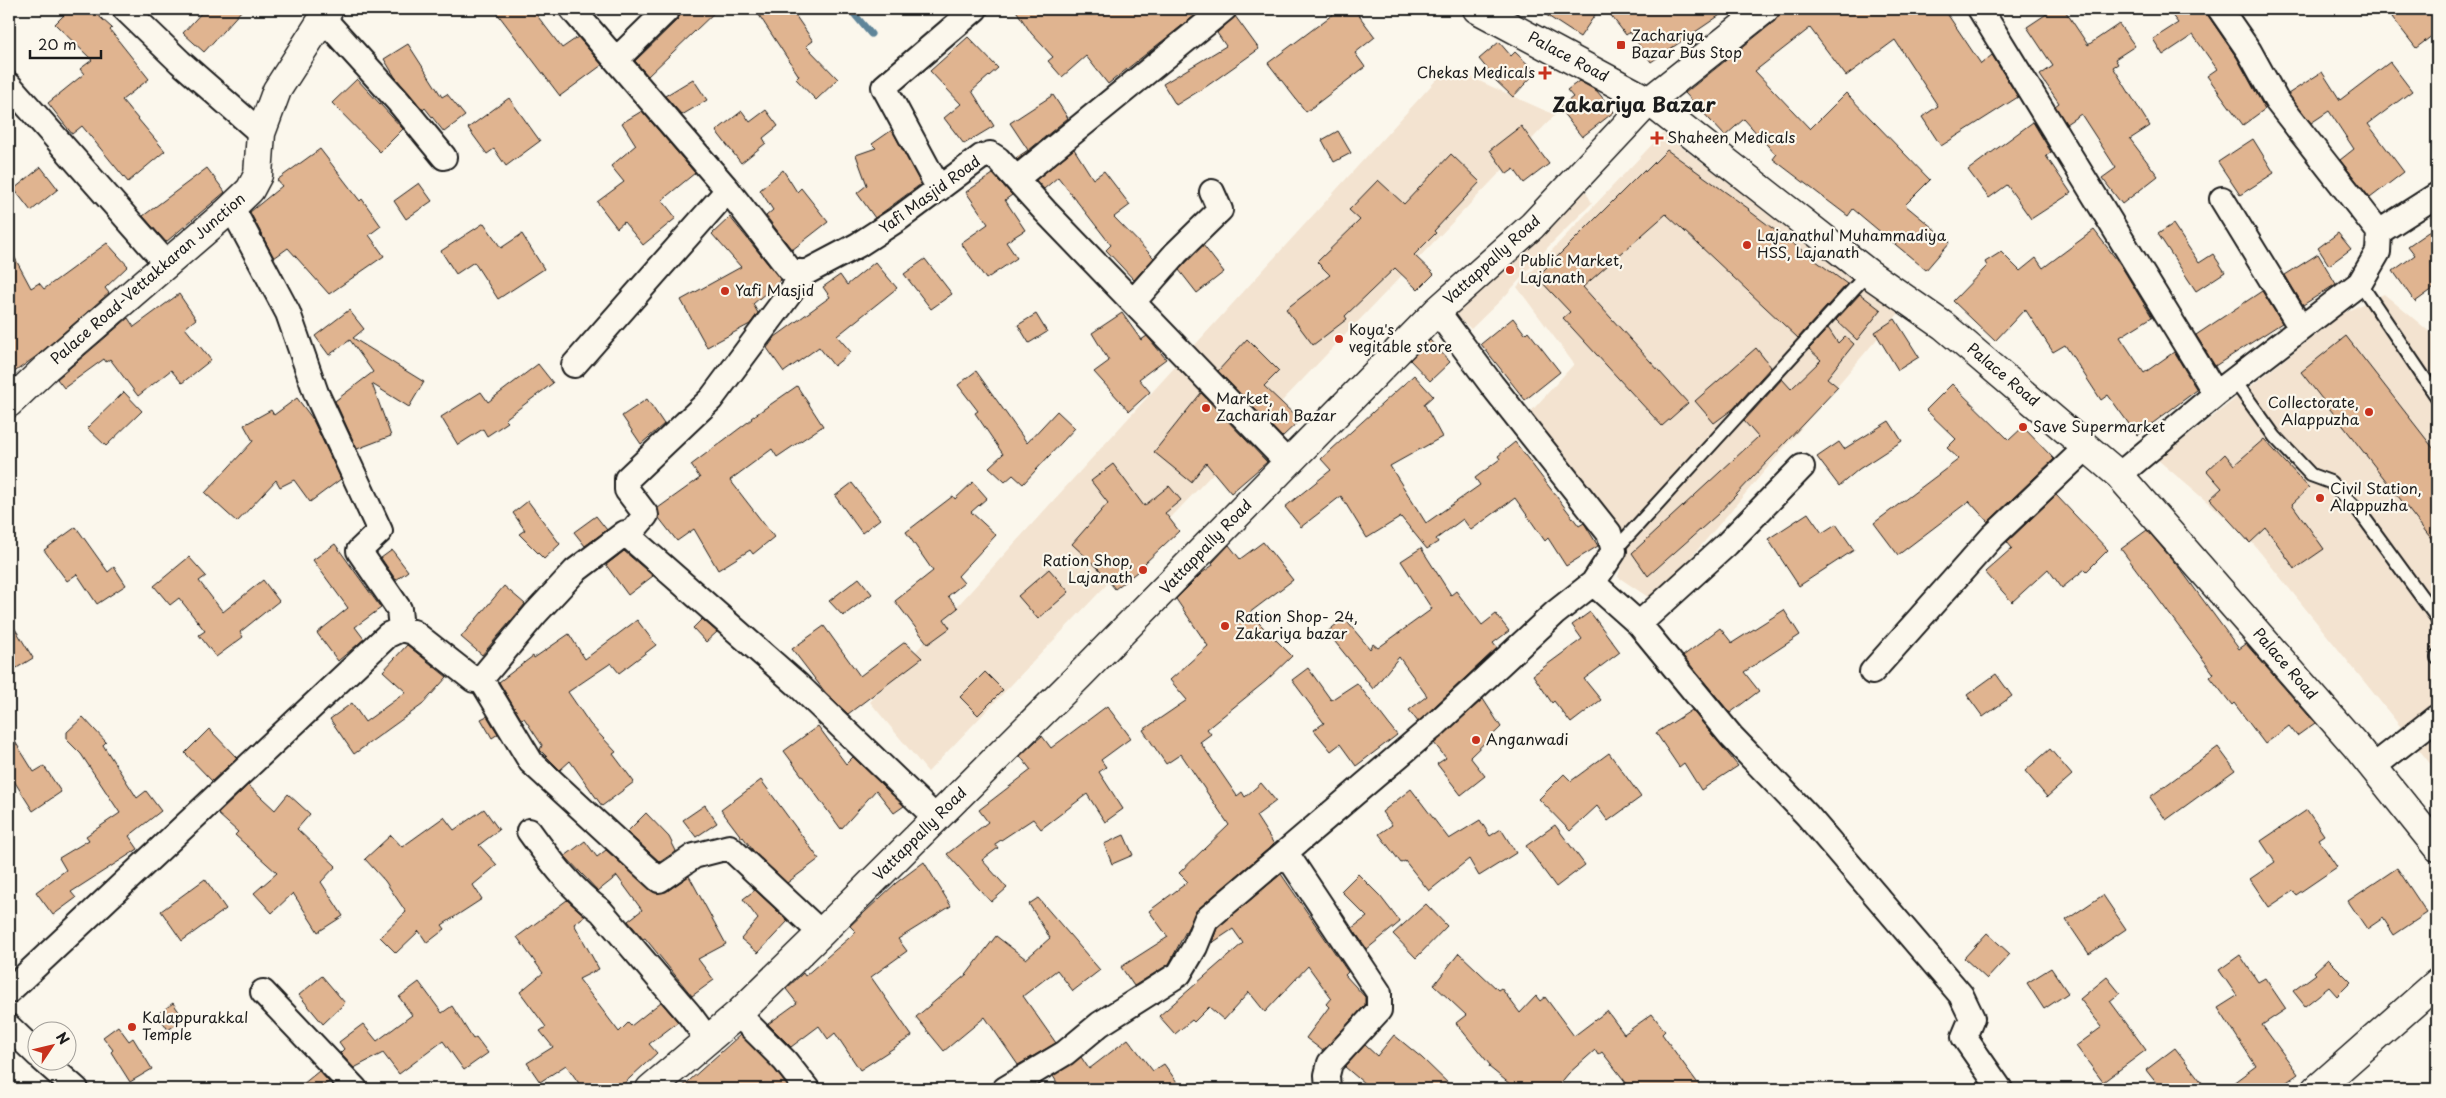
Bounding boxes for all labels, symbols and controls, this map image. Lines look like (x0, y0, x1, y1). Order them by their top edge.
place label: Zachariya Bazar Bus Stop (1631, 23, 1742, 63)
street label: Palace Road (1524, 25, 1613, 87)
scale bar (30, 28, 101, 60)
text: 20 m (38, 32, 77, 55)
marker: Zachariya Bazar Bus Stop (1615, 39, 1627, 51)
place label: Chekas Medicals (1417, 60, 1535, 83)
marker: Chekas Medicals (1539, 67, 1551, 79)
district label: Zakariya Bazar (1552, 89, 1716, 119)
place label: Shaheen Medicals (1667, 125, 1796, 148)
marker: Shaheen Medicals (1651, 132, 1663, 144)
street label: Yafi Masjid Road (874, 149, 985, 238)
street label: Palace Road-Vettakkaran Junction (44, 187, 250, 369)
street label: Vattappally Road (1437, 209, 1545, 309)
place label: Lajanathul Muhammadiya HSS, Lajanath (1757, 223, 1947, 263)
marker: Lajanathul Muhammadiya HSS, Lajanath (1741, 239, 1753, 251)
place label: Public Market, Lajanath (1520, 248, 1623, 288)
marker: Public Market, Lajanath (1504, 264, 1516, 276)
place label: Yafi Masjid (735, 278, 814, 301)
marker: Yafi Masjid (719, 285, 731, 297)
place label: Koya's vegitable store (1349, 317, 1452, 357)
marker: Koya's vegitable store (1333, 333, 1345, 345)
street label: Palace Road (1963, 336, 2045, 411)
place label: Market, Zachariah Bazar (1216, 386, 1337, 426)
place label: Collectorate, Alappuzha (2268, 390, 2360, 430)
marker: Market, Zachariah Bazar (1200, 402, 1212, 414)
marker: Collectorate, Alappuzha (2363, 406, 2375, 418)
place label: Save Supermarket (2033, 414, 2165, 437)
marker: Save Supermarket (2017, 421, 2029, 433)
place label: Civil Station, Alappuzha (2330, 476, 2422, 516)
marker: Civil Station, Alappuzha (2314, 492, 2326, 504)
street label: Vattappally Road (1153, 493, 1256, 599)
place label: Ration Shop, Lajanath (1043, 548, 1133, 588)
marker: Ration Shop, Lajanath (1137, 564, 1149, 576)
place label: Ration Shop- 24, Zakariya bazar (1235, 604, 1358, 644)
marker: Ration Shop- 24, Zakariya bazar (1219, 620, 1231, 632)
street label: Palace Road (2248, 622, 2324, 704)
place label: Anganwadi (1486, 727, 1569, 750)
marker: Anganwadi (1470, 734, 1482, 746)
street label: Vattappally Road (867, 781, 971, 885)
place label: Kalappurakkal Temple (142, 1005, 248, 1045)
north arrow (28, 1020, 78, 1070)
marker: Kalappurakkal Temple (126, 1021, 138, 1033)
text: N (51, 1028, 75, 1049)

